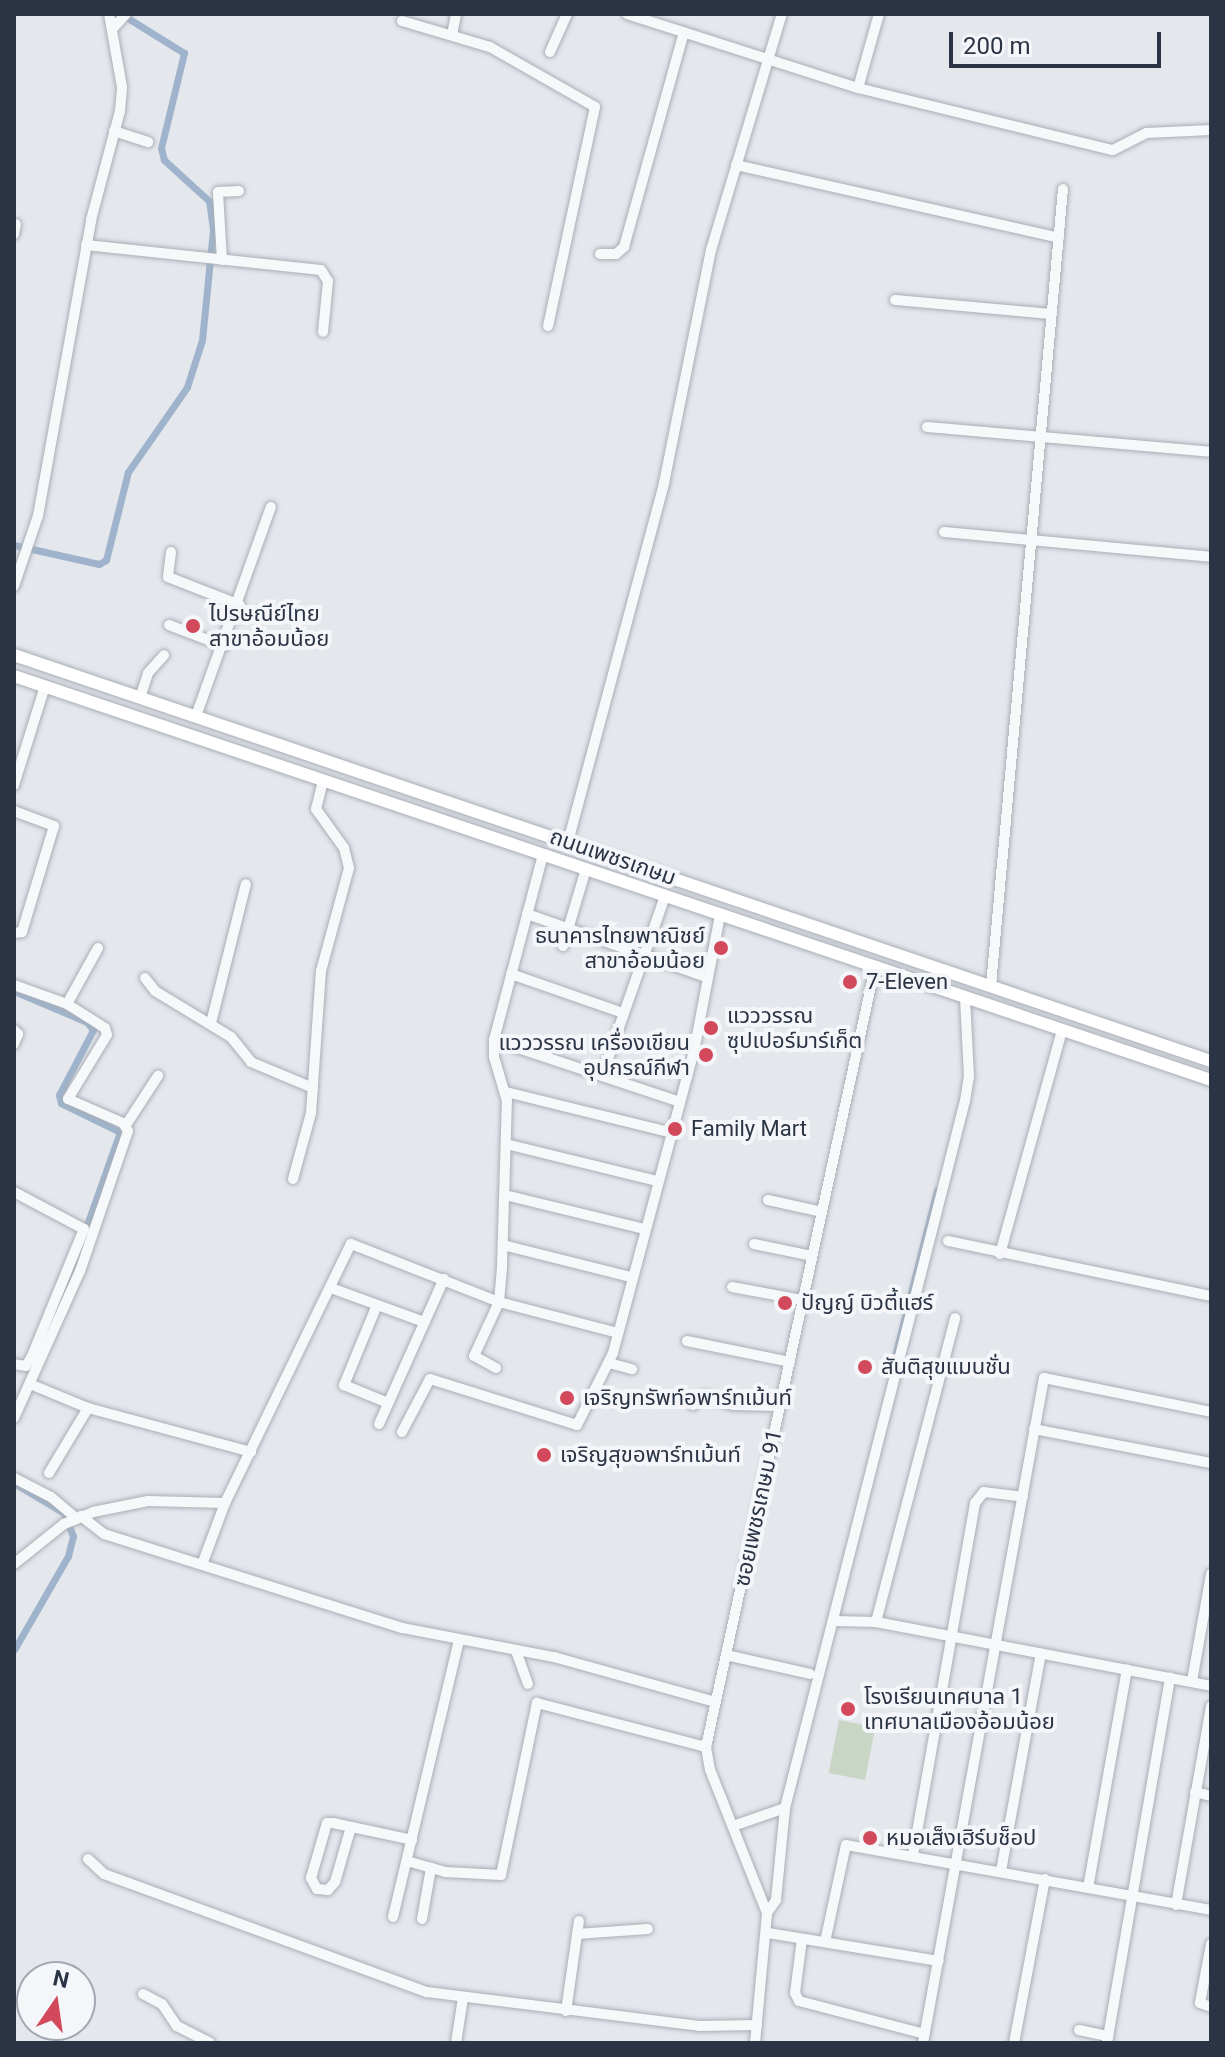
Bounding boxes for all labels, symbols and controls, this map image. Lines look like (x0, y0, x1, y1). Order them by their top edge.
scale bar (953, 16, 1165, 66)
text: 200 m (963, 32, 1030, 60)
place label: ไปรษณีย์ไทย สาขาอ้อมน้อย (209, 600, 329, 652)
marker: ไปรษณีย์ไทย สาขาอ้อมน้อย (184, 617, 202, 635)
street label: ถนนเพชรเกษม (546, 823, 680, 891)
place label: ธนาคารไทยพาณิชย์ สาขาอ้อมน้อย (535, 922, 705, 974)
marker: ธนาคารไทยพาณิชย์ สาขาอ้อมน้อย (712, 939, 730, 957)
place label: 7-Eleven (866, 969, 948, 995)
marker: 7-Eleven (841, 973, 859, 991)
place label: แวววรรณ ซุปเปอร์มาร์เก็ต (727, 1002, 862, 1054)
marker: แวววรรณ ซุปเปอร์มาร์เก็ต (702, 1019, 720, 1037)
place label: แวววรรณ เครื่องเขียน อุปกรณ์กีฬา (499, 1029, 690, 1080)
marker: แวววรรณ เครื่องเขียน อุปกรณ์กีฬา (697, 1046, 715, 1064)
place label: Family Mart (691, 1116, 807, 1142)
marker: Family Mart (666, 1120, 684, 1138)
place label: ปัญญ์ บิวตี้แฮร์ (801, 1290, 933, 1316)
marker: ปัญญ์ บิวตี้แฮร์ (776, 1294, 794, 1312)
place label: สันติสุขแมนชั่น (881, 1354, 1011, 1380)
marker: สันติสุขแมนชั่น (856, 1358, 874, 1376)
place label: เจริญทรัพท์อพาร์ทเม้นท์ (583, 1385, 792, 1411)
marker: เจริญทรัพท์อพาร์ทเม้นท์ (558, 1389, 576, 1407)
street label: ซอยเพชรเกษม 91 (728, 1427, 788, 1589)
place label: เจริญสุขอพาร์ทเม้นท์ (560, 1442, 741, 1468)
marker: เจริญสุขอพาร์ทเม้นท์ (535, 1446, 553, 1464)
place label: โรงเรียนเทศบาล 1 เทศบาลเมืองอ้อมน้อย (864, 1683, 1055, 1734)
marker: โรงเรียนเทศบาล 1 เทศบาลเมืองอ้อมน้อย (839, 1700, 857, 1718)
place label: หมอเส็งเฮิร์บช็อป (886, 1825, 1036, 1851)
marker: หมอเส็งเฮิร์บช็อป (861, 1829, 879, 1847)
north arrow (16, 1961, 96, 2041)
text: N (51, 1965, 71, 1993)

